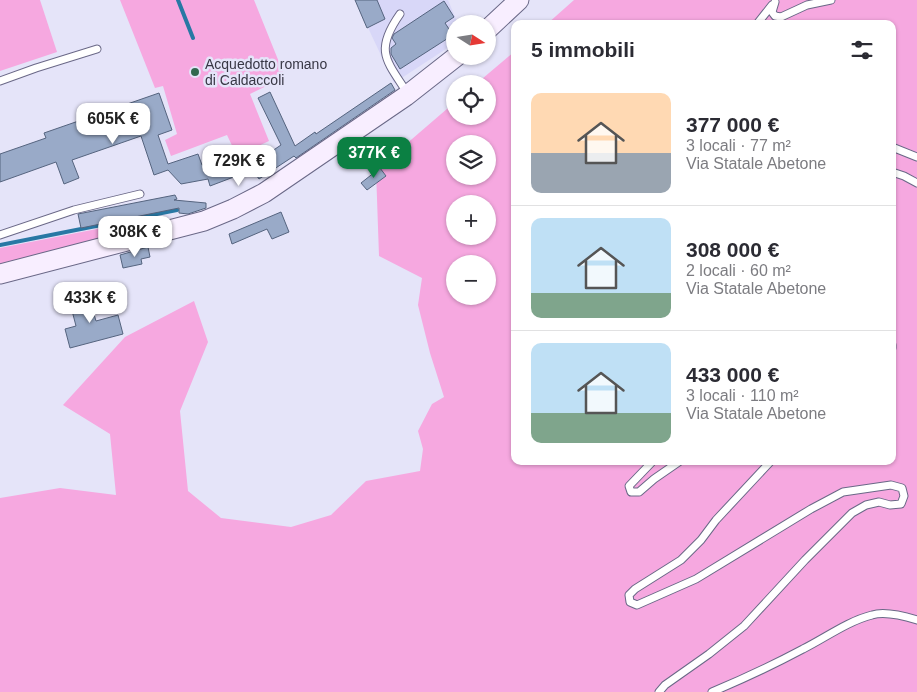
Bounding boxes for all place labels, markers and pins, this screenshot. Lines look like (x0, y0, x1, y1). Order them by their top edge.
place label: Acquedotto romano di Caldaccoli (205, 56, 327, 88)
marker: Acquedotto romano di Caldaccoli (189, 66, 201, 78)
pin: 605K € (72, 102, 154, 145)
pin: 377K € (333, 136, 415, 179)
pin: 729K € (198, 144, 280, 187)
pin: 308K € (94, 216, 176, 258)
pin: 433K € (49, 282, 131, 324)

